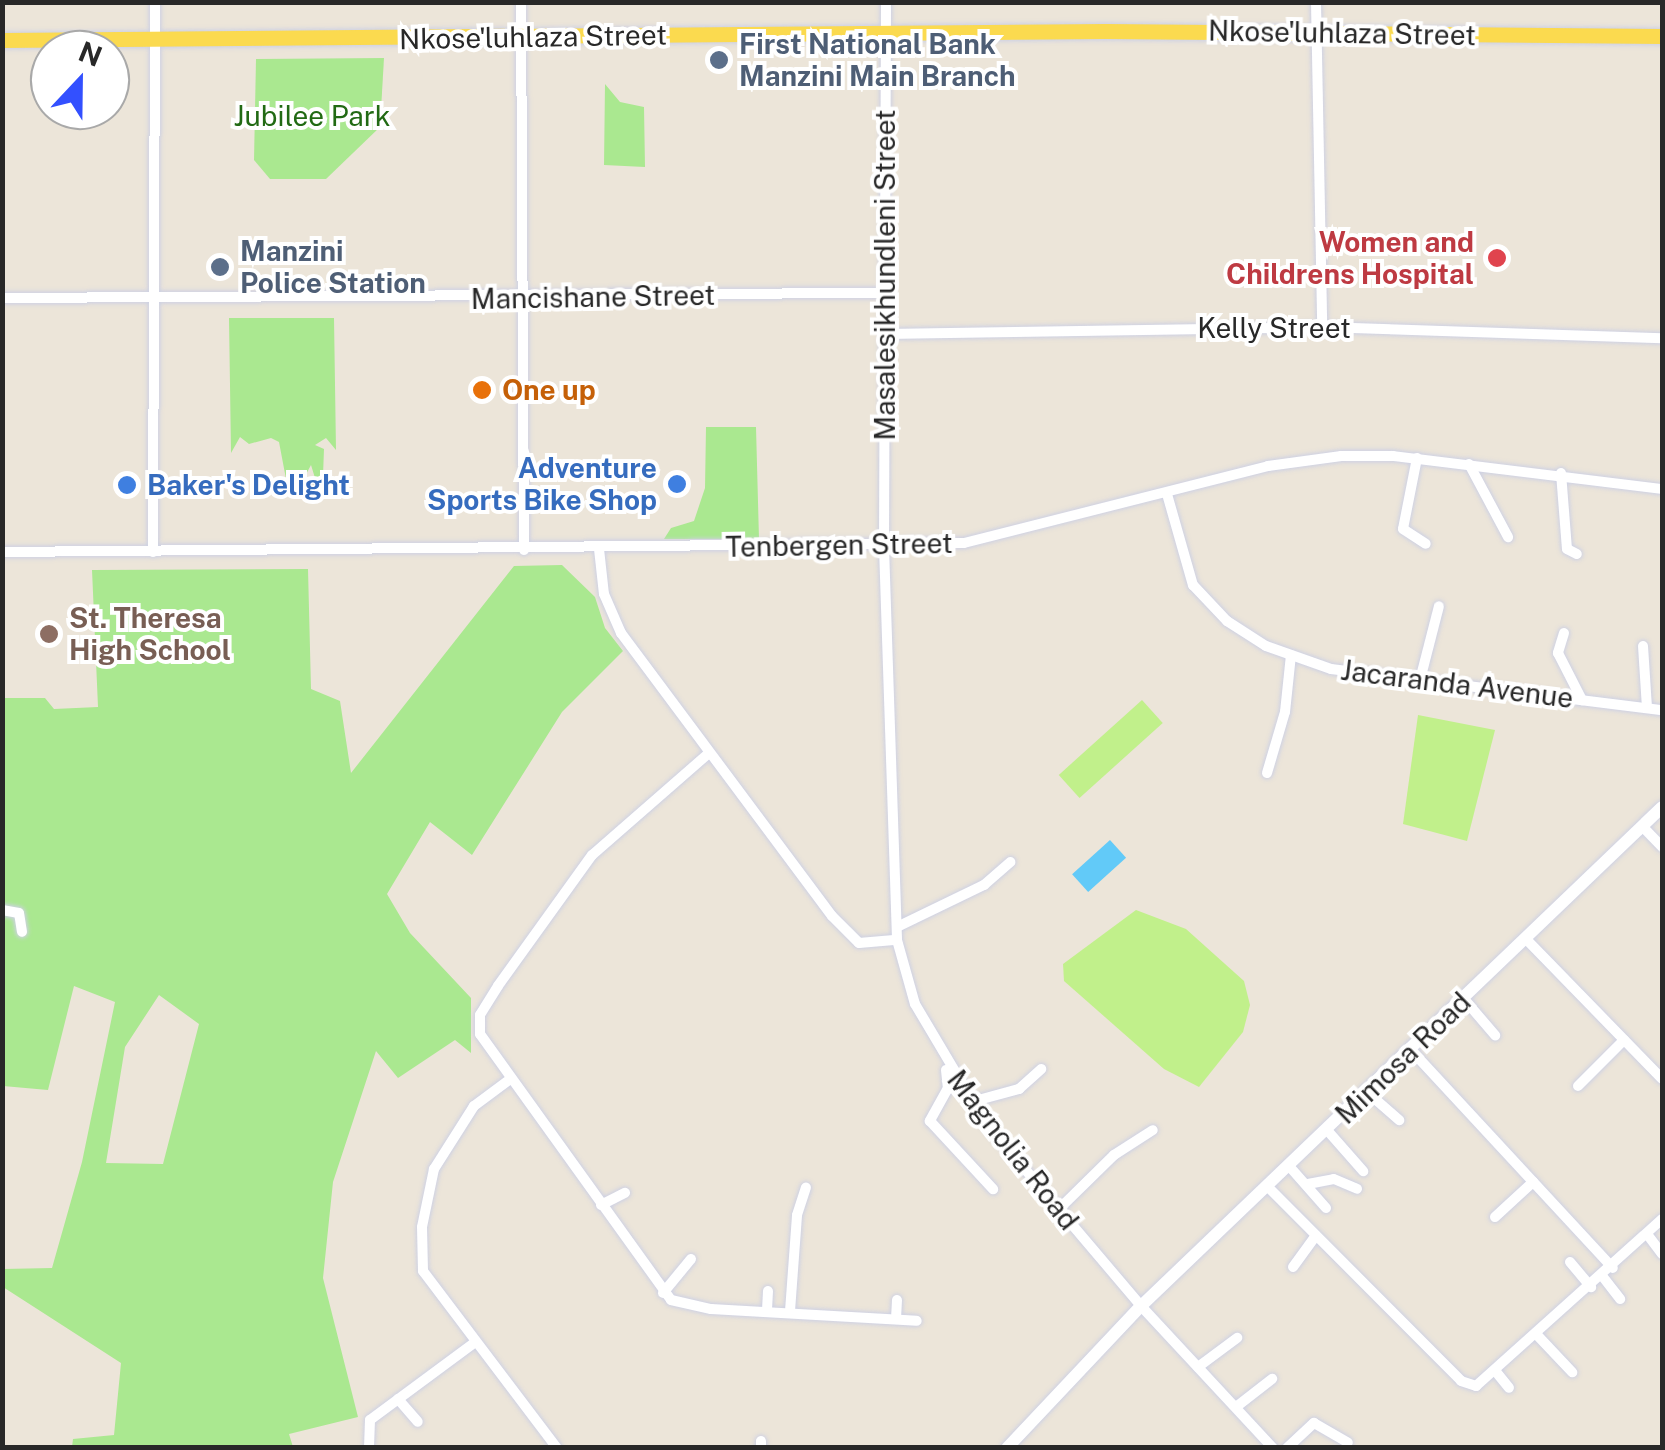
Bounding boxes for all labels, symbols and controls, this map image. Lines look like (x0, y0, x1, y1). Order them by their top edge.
street label: Nkose'luhlaza Street (1208, 14, 1476, 52)
street label: Nkose'luhlaza Street (399, 18, 667, 56)
place label: First National Bank Manzini Main Branch (739, 27, 1016, 93)
north arrow (30, 30, 130, 130)
text: N (74, 34, 107, 73)
marker: First National Bank Manzini Main Branch (708, 49, 730, 71)
park label: Jubilee Park (233, 99, 391, 133)
street label: Masalesikhundleni Street (868, 109, 902, 441)
place label: Women and Childrens Hospital (1226, 225, 1474, 291)
place label: Manzini Police Station (240, 234, 426, 300)
marker: Women and Childrens Hospital (1484, 245, 1510, 271)
marker: Manzini Police Station (209, 256, 231, 278)
street label: Mancishane Street (470, 278, 716, 316)
street label: Kelly Street (1197, 311, 1351, 345)
place label: One up (502, 373, 596, 407)
marker: One up (471, 379, 493, 401)
place label: Adventure Sports Bike Shop (427, 451, 657, 517)
place label: Baker's Delight (147, 468, 350, 502)
marker: Adventure Sports Bike Shop (666, 473, 688, 495)
marker: Baker's Delight (116, 474, 138, 496)
street label: Tenbergen Street (725, 526, 953, 564)
place label: St. Theresa High School (69, 601, 231, 667)
marker: St. Theresa High School (38, 623, 60, 645)
street label: Jacaranda Avenue (1339, 653, 1575, 715)
street label: Mimosa Road (1329, 985, 1477, 1131)
street label: Magnolia Road (940, 1063, 1086, 1237)

